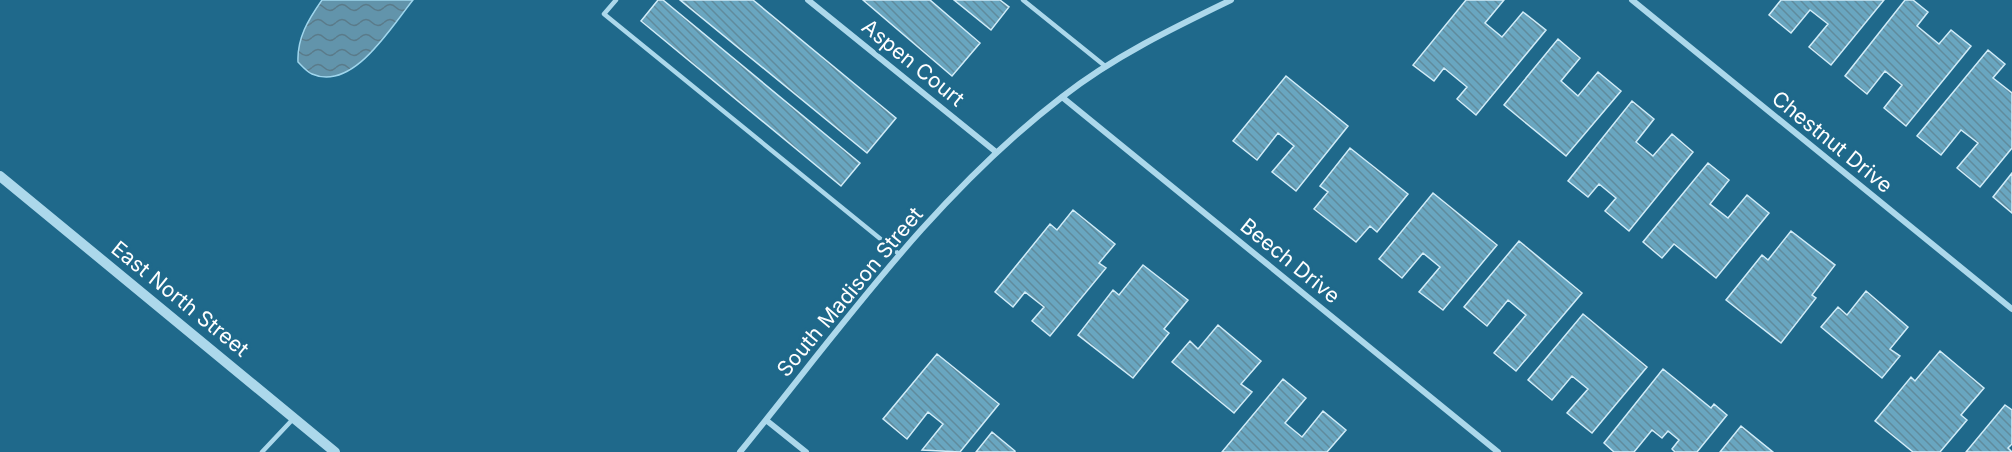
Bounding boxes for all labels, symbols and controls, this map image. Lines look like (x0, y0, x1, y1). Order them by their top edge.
street label: Aspen Court (857, 14, 970, 112)
street label: Chestnut Drive (1767, 85, 1898, 198)
street label: South Madison Street (771, 202, 928, 382)
street label: Beech Drive (1236, 213, 1345, 308)
street label: East North Street (107, 236, 254, 362)

